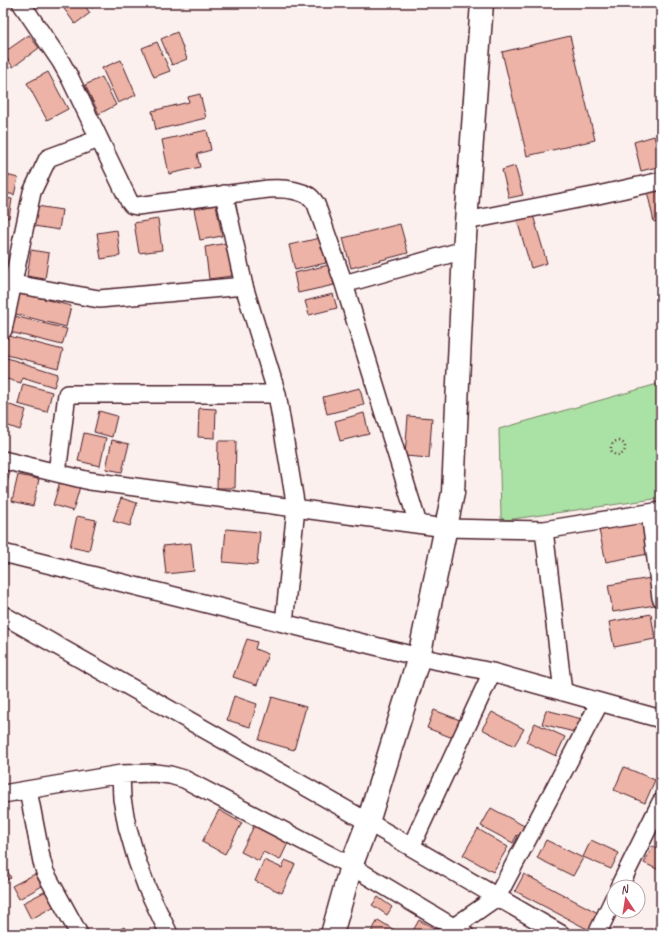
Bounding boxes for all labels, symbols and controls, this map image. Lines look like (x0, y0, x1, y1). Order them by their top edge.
north arrow (606, 879, 646, 919)
text: N (619, 881, 631, 897)

